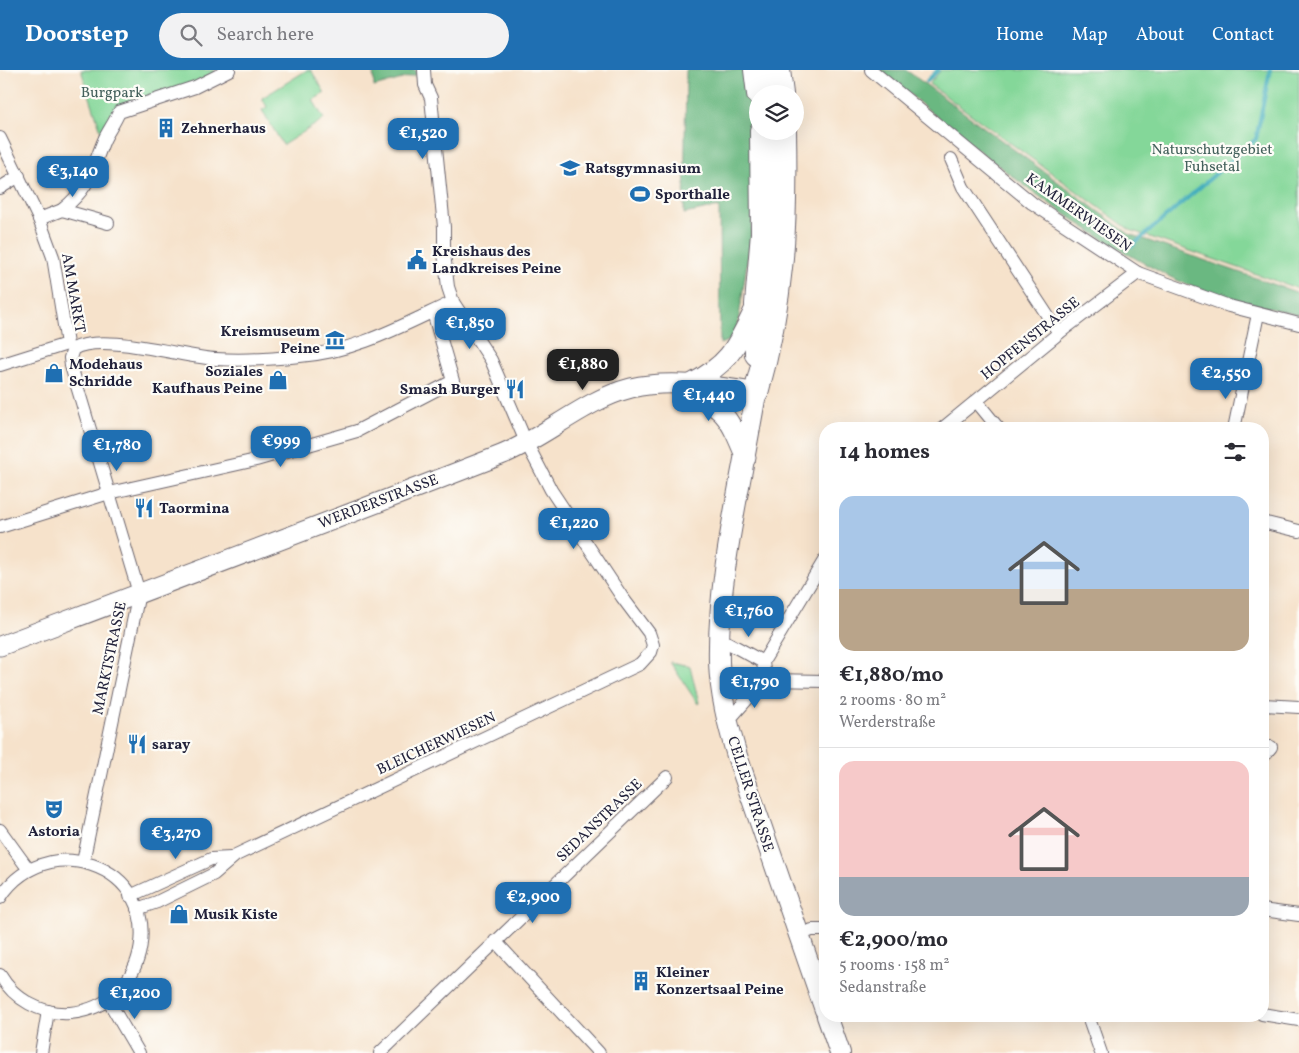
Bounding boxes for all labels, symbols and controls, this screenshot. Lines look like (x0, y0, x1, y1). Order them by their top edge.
search box (159, 13, 509, 58)
text: Doorstep (25, 18, 129, 52)
icon: search (177, 21, 205, 49)
text: Search here (217, 22, 314, 48)
text: Home (996, 23, 1044, 48)
text: Map (1072, 23, 1108, 48)
text: About (1136, 23, 1184, 48)
text: Contact (1212, 23, 1274, 48)
park label: Burgpark (81, 83, 143, 104)
map controls (749, 85, 804, 140)
button: layers (749, 85, 804, 140)
building icon: Zehnerhaus (155, 117, 177, 139)
pin: €1,520 (382, 118, 464, 160)
place label: Zehnerhaus (181, 119, 266, 140)
text: €1,520 (399, 123, 447, 145)
park label: Naturschutzgebiet Fuhsetal (1151, 140, 1273, 178)
pin: €3,140 (32, 156, 114, 198)
school or university icon: Ratsgymnasium (559, 157, 581, 179)
place label: Ratsgymnasium (585, 159, 702, 180)
text: €3,140 (48, 161, 98, 183)
street label: KAMMERWIESEN (1021, 169, 1135, 258)
sports icon: Sporthalle (629, 183, 651, 205)
place label: Sporthalle (655, 185, 730, 206)
place label: Kreishaus des Landkreises Peine (432, 242, 562, 280)
public building icon: Kreishaus des Landkreises Peine (406, 249, 428, 271)
street label: AM MARKT (55, 252, 90, 335)
street label: HOPFENSTRASSE (977, 293, 1085, 386)
pin: €1,850 (429, 308, 511, 350)
text: €1,850 (446, 313, 494, 335)
place label: Kreismuseum Peine (221, 322, 320, 360)
museum icon: Kreismuseum Peine (324, 329, 346, 351)
pin: €1,880 (542, 348, 624, 391)
text: €1,880 (558, 354, 608, 376)
place label: Modehaus Schridde (69, 355, 143, 393)
pin: €2,550 (1185, 358, 1267, 400)
shop icon: Modehaus Schridde (43, 362, 65, 384)
place label: Soziales Kaufhaus Peine (152, 362, 263, 400)
text: €2,550 (1201, 363, 1251, 385)
shop icon: Soziales Kaufhaus Peine (267, 369, 289, 391)
restaurant icon: Smash Burger (504, 378, 526, 400)
place label: Smash Burger (400, 380, 500, 401)
pin: €1,440 (668, 380, 750, 422)
text: €1,440 (683, 385, 735, 407)
pin: €999 (251, 426, 311, 468)
pin: €1,780 (76, 430, 158, 472)
text: €999 (262, 431, 300, 453)
text: €1,780 (93, 435, 141, 457)
text: 14 homes (839, 438, 930, 467)
icon: filters (1221, 438, 1249, 466)
street label: WERDERSTRASSE (315, 470, 442, 535)
restaurant icon: Taormina (133, 497, 155, 519)
place label: Taormina (159, 499, 229, 520)
pin: €1,220 (533, 508, 615, 550)
text: €1,220 (549, 513, 599, 535)
icon: home (999, 528, 1089, 618)
pin: €1,760 (708, 596, 790, 638)
street label: MARKTSTRASSE (88, 600, 133, 717)
text: €1,760 (725, 601, 773, 623)
text: €1,880/mo (839, 661, 944, 690)
pin: €1,790 (714, 666, 796, 709)
text: €1,790 (731, 672, 779, 694)
text: 2 rooms · 80 m² (839, 690, 946, 712)
street label: BLEICHERWIESEN (374, 708, 500, 781)
text: Werderstraße (839, 712, 936, 734)
restaurant icon: saray (126, 733, 148, 755)
street label: CELLER STRASSE (721, 734, 778, 855)
place label: saray (152, 735, 191, 756)
street label: SEDANSTRASSE (552, 775, 648, 868)
icon: home (999, 794, 1089, 884)
theatre icon: Astoria (43, 798, 65, 820)
pin: €3,270 (135, 818, 217, 860)
place label: Astoria (28, 822, 80, 843)
text: €3,270 (151, 823, 201, 845)
pin: €2,900 (492, 882, 574, 924)
text: €2,900 (506, 887, 560, 909)
shop icon: Musik Kiste (168, 903, 190, 925)
place label: Musik Kiste (194, 905, 278, 926)
text: €2,900/mo (839, 926, 948, 955)
text: 5 rooms · 158 m² (839, 955, 949, 977)
place label: Kleiner Konzertsaal Peine (656, 963, 784, 1001)
building icon: Kleiner Konzertsaal Peine (630, 970, 652, 992)
text: Sedanstraße (839, 977, 926, 999)
pin: €1,200 (94, 978, 176, 1020)
text: €1,200 (110, 983, 160, 1005)

